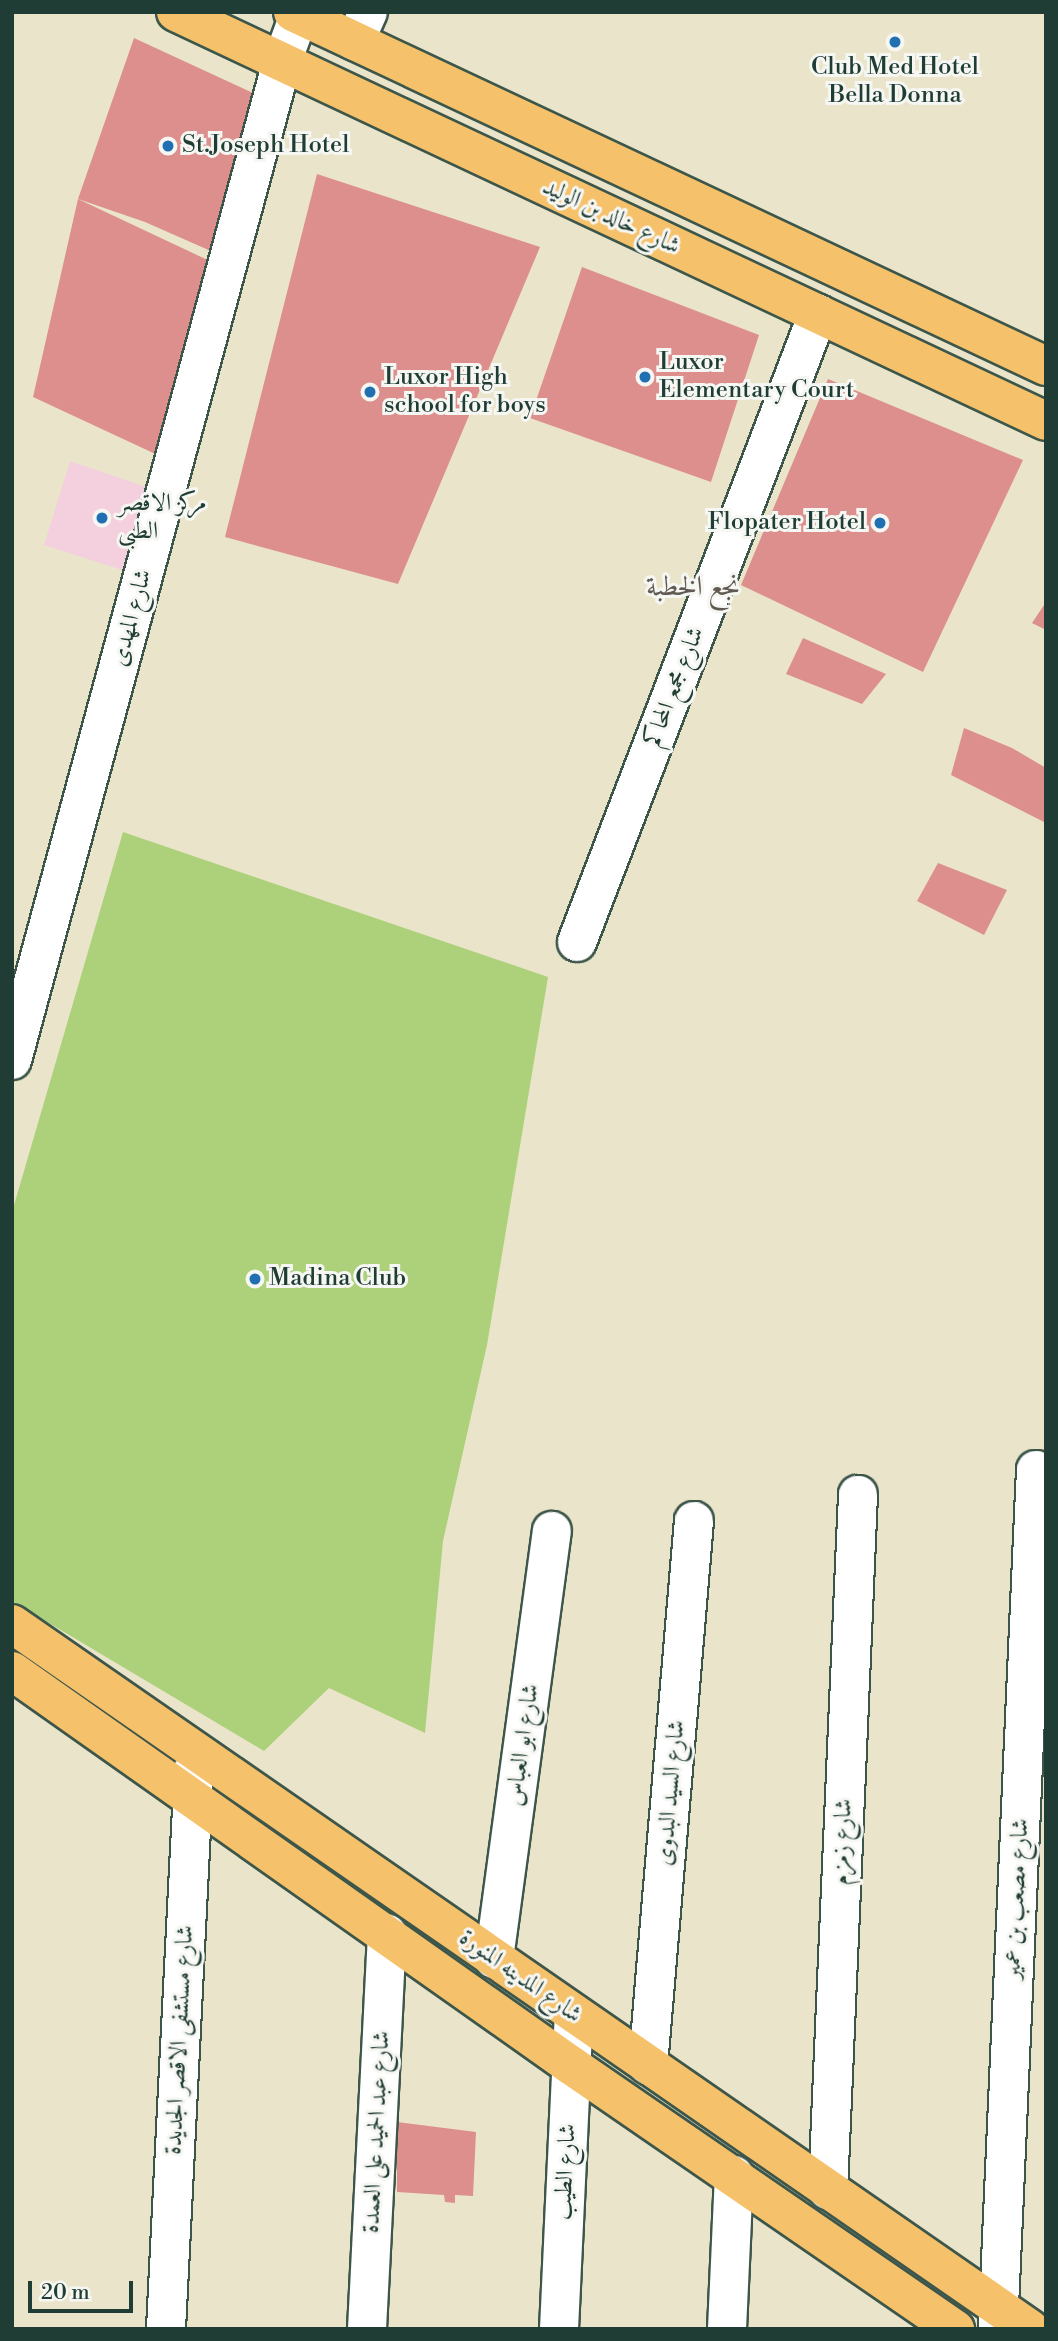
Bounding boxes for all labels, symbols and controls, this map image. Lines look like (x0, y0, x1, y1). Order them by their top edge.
marker: Club Med Hotel Bella Donna (887, 34, 903, 50)
place label: Club Med Hotel Bella Donna (811, 54, 979, 110)
place label: St.Joseph Hotel (182, 132, 349, 160)
marker: St.Joseph Hotel (160, 138, 176, 154)
street label: شارع خالد بن الوليد (538, 173, 684, 261)
place label: Luxor Elementary Court (659, 349, 854, 405)
place label: Luxor High school for boys (384, 364, 546, 420)
marker: Luxor Elementary Court (637, 369, 653, 385)
marker: Luxor High school for boys (362, 384, 378, 400)
place label: مركز الاقصر الطبى (118, 490, 207, 546)
marker: مركز الاقصر الطبى (92, 508, 112, 528)
place label: Flopater Hotel (708, 509, 866, 537)
marker: Flopater Hotel (872, 515, 888, 531)
street label: شارع المهدى (105, 566, 159, 670)
district label: نجع الخطبة (646, 570, 740, 604)
street label: شارع مجمع المحاكم (639, 623, 711, 751)
place label: Madina Club (269, 1265, 406, 1293)
marker: Madina Club (247, 1271, 263, 1287)
street label: شارع ابو العباس (500, 1682, 546, 1808)
street label: شارع السيد البدوى (650, 1719, 692, 1867)
street label: شارع زمزم (827, 1798, 859, 1886)
street label: شارع مصعب بن عمير (998, 1818, 1036, 1980)
street label: شارع مستشفى الاقصر الجديدة (160, 1924, 200, 2156)
street label: شارع المدينه المنورة (453, 1924, 587, 2030)
street label: شارع عبد الحميد على العمدة (357, 2030, 397, 2234)
street label: شارع الطيب (549, 2123, 583, 2221)
scale bar (32, 2268, 136, 2312)
text: 20 m (41, 2280, 90, 2306)

